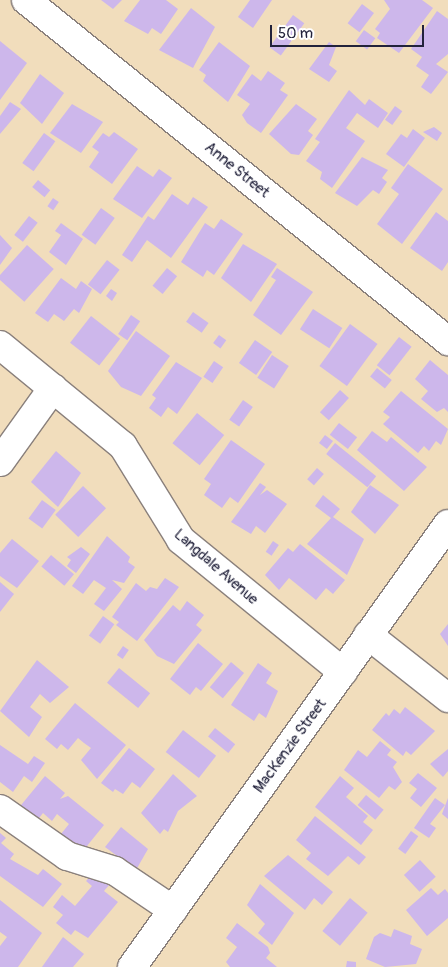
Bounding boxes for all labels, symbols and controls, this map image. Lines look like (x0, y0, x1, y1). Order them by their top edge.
scale bar (273, 15, 427, 47)
text: 50 m (278, 24, 313, 43)
street label: Anne Street (201, 138, 273, 202)
street label: Langdale Avenue (170, 526, 262, 608)
street label: MacKenzie Street (250, 695, 330, 797)

